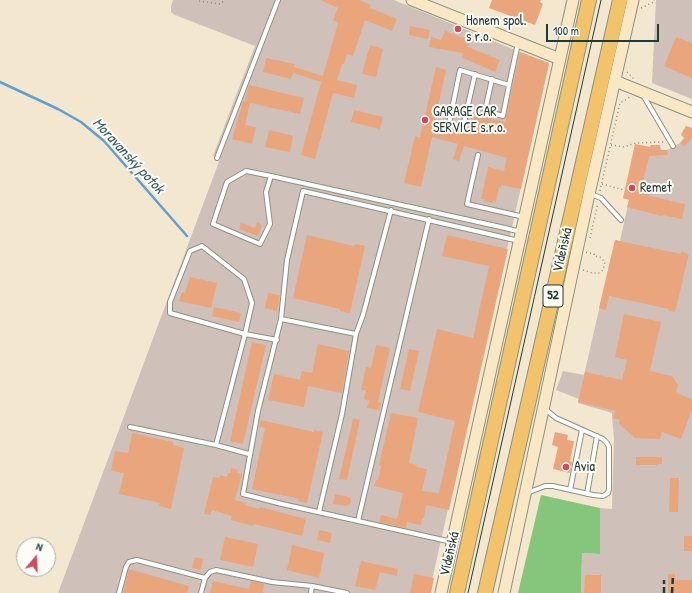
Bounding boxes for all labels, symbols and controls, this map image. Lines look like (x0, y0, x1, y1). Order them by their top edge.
place label: Honem spol. s r.o. (466, 13, 527, 46)
scale bar (548, 16, 661, 42)
text: 100 m (553, 22, 579, 39)
marker: Honem spol. s r.o. (453, 24, 463, 34)
place label: GARAGE CAR SERVICE s.r.o. (433, 104, 506, 136)
water label: Moravanský potok (88, 114, 168, 198)
marker: GARAGE CAR SERVICE s.r.o. (420, 115, 430, 125)
place label: Remet (640, 180, 672, 196)
marker: Remet (627, 183, 637, 193)
street label: Vídeňská (550, 226, 576, 274)
road number: 52 (543, 285, 563, 307)
place label: Avia (574, 459, 595, 475)
marker: Avia (561, 462, 571, 472)
street label: Vídeňská (437, 530, 463, 578)
north arrow (16, 537, 56, 577)
text: N (35, 539, 45, 554)

